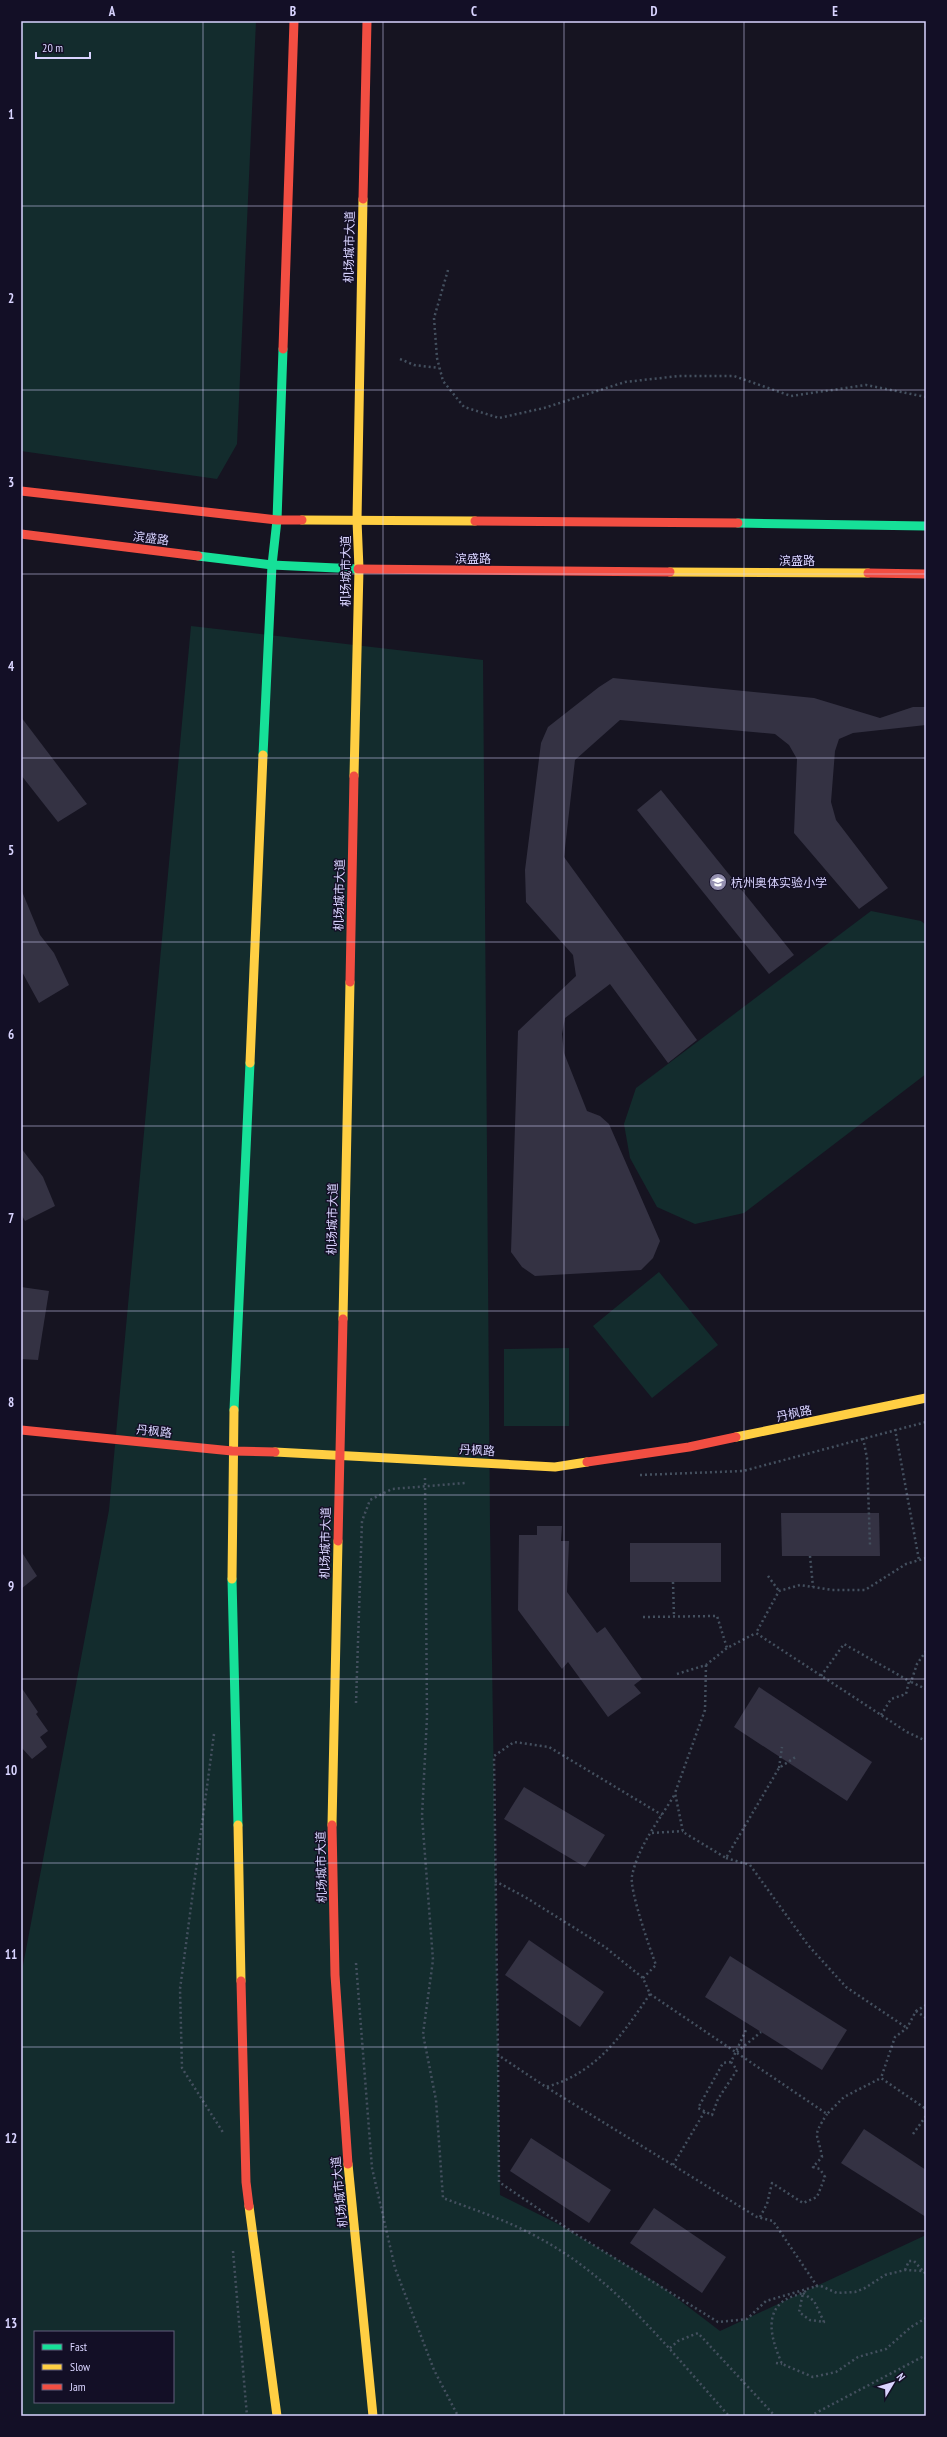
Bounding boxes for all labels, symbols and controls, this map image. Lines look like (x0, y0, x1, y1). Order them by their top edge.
text: A (108, 3, 116, 20)
text: B (290, 3, 296, 20)
text: C (471, 3, 477, 20)
text: D (651, 3, 658, 20)
text: E (832, 3, 838, 20)
scale bar (36, 34, 90, 60)
text: 20 m (42, 40, 63, 55)
text: 1 (8, 106, 14, 123)
street label: 机场城市大道 (341, 211, 357, 283)
text: 2 (8, 290, 14, 307)
text: 3 (8, 474, 14, 491)
street label: 滨盛路 (132, 528, 170, 548)
street label: 机场城市大道 (338, 535, 353, 607)
street label: 滨盛路 (455, 551, 491, 566)
street label: 滨盛路 (779, 553, 815, 568)
text: 4 (8, 658, 15, 675)
text: 5 (8, 842, 14, 859)
street label: 机场城市大道 (331, 859, 347, 931)
school or university icon: 杭州奥体实验小学 (708, 872, 728, 892)
place label: 杭州奥体实验小学 (731, 875, 827, 890)
text: 6 (8, 1026, 14, 1043)
street label: 机场城市大道 (324, 1183, 340, 1255)
text: 7 (8, 1210, 14, 1227)
text: 8 (8, 1394, 14, 1411)
street label: 丹枫路 (775, 1402, 813, 1424)
street label: 丹枫路 (135, 1422, 173, 1440)
street label: 丹枫路 (459, 1442, 495, 1458)
street label: 机场城市大道 (317, 1507, 333, 1579)
text: 9 (8, 1578, 14, 1595)
text: 10 (5, 1762, 17, 1779)
street label: 机场城市大道 (313, 1831, 329, 1903)
text: 11 (5, 1946, 17, 1963)
text: 12 (5, 2130, 17, 2147)
street label: 机场城市大道 (328, 2155, 350, 2229)
text: 13 (5, 2315, 17, 2332)
legend (34, 2331, 174, 2403)
text: Fast (70, 2339, 88, 2354)
text: Slow (70, 2359, 91, 2374)
north arrow (873, 2363, 913, 2403)
text: N (894, 2370, 908, 2384)
text: Jam (69, 2379, 86, 2394)

